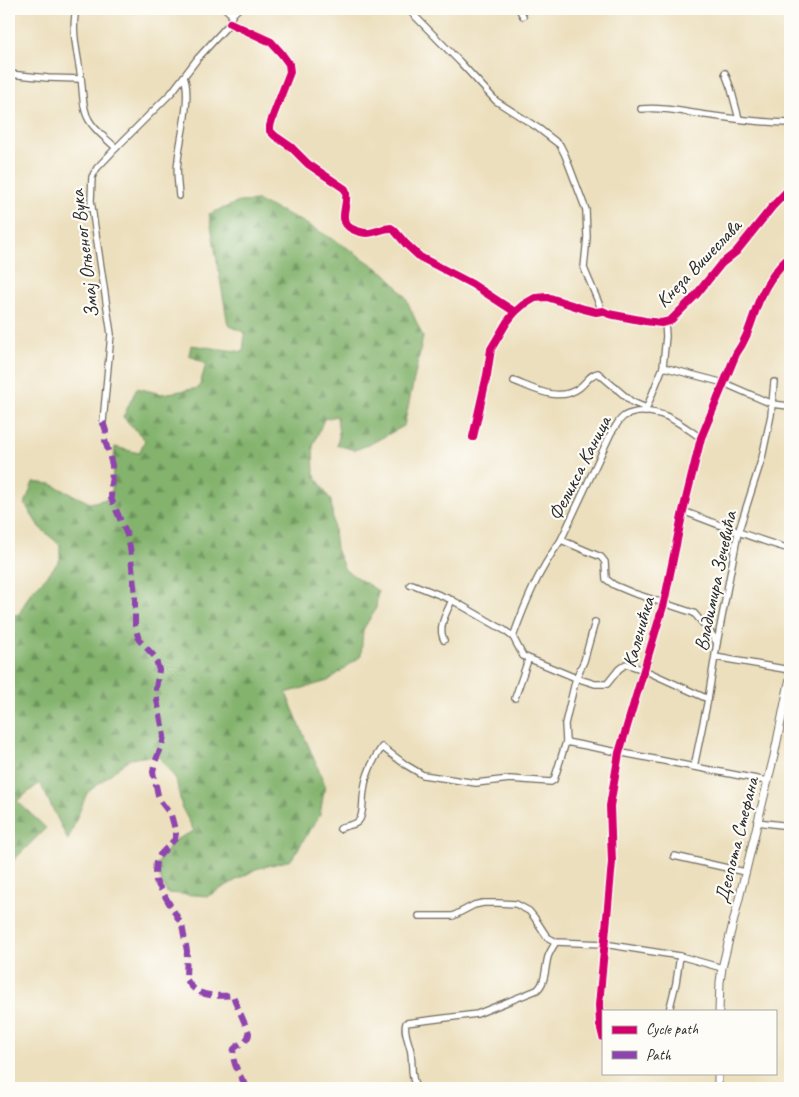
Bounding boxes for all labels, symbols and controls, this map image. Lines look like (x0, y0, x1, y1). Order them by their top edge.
street label: Змај Огњеног Вука (64, 187, 105, 320)
street label: Кнеза Вишеслава (650, 213, 748, 313)
street label: Феликса Каница (542, 410, 617, 525)
street label: Владимира Зечевића (689, 508, 743, 653)
street label: Каленићка (617, 593, 661, 670)
street label: Деспота Стефана (709, 773, 765, 906)
legend (602, 1010, 776, 1074)
text: Cycle path (646, 1020, 698, 1039)
text: Path (646, 1046, 672, 1065)

